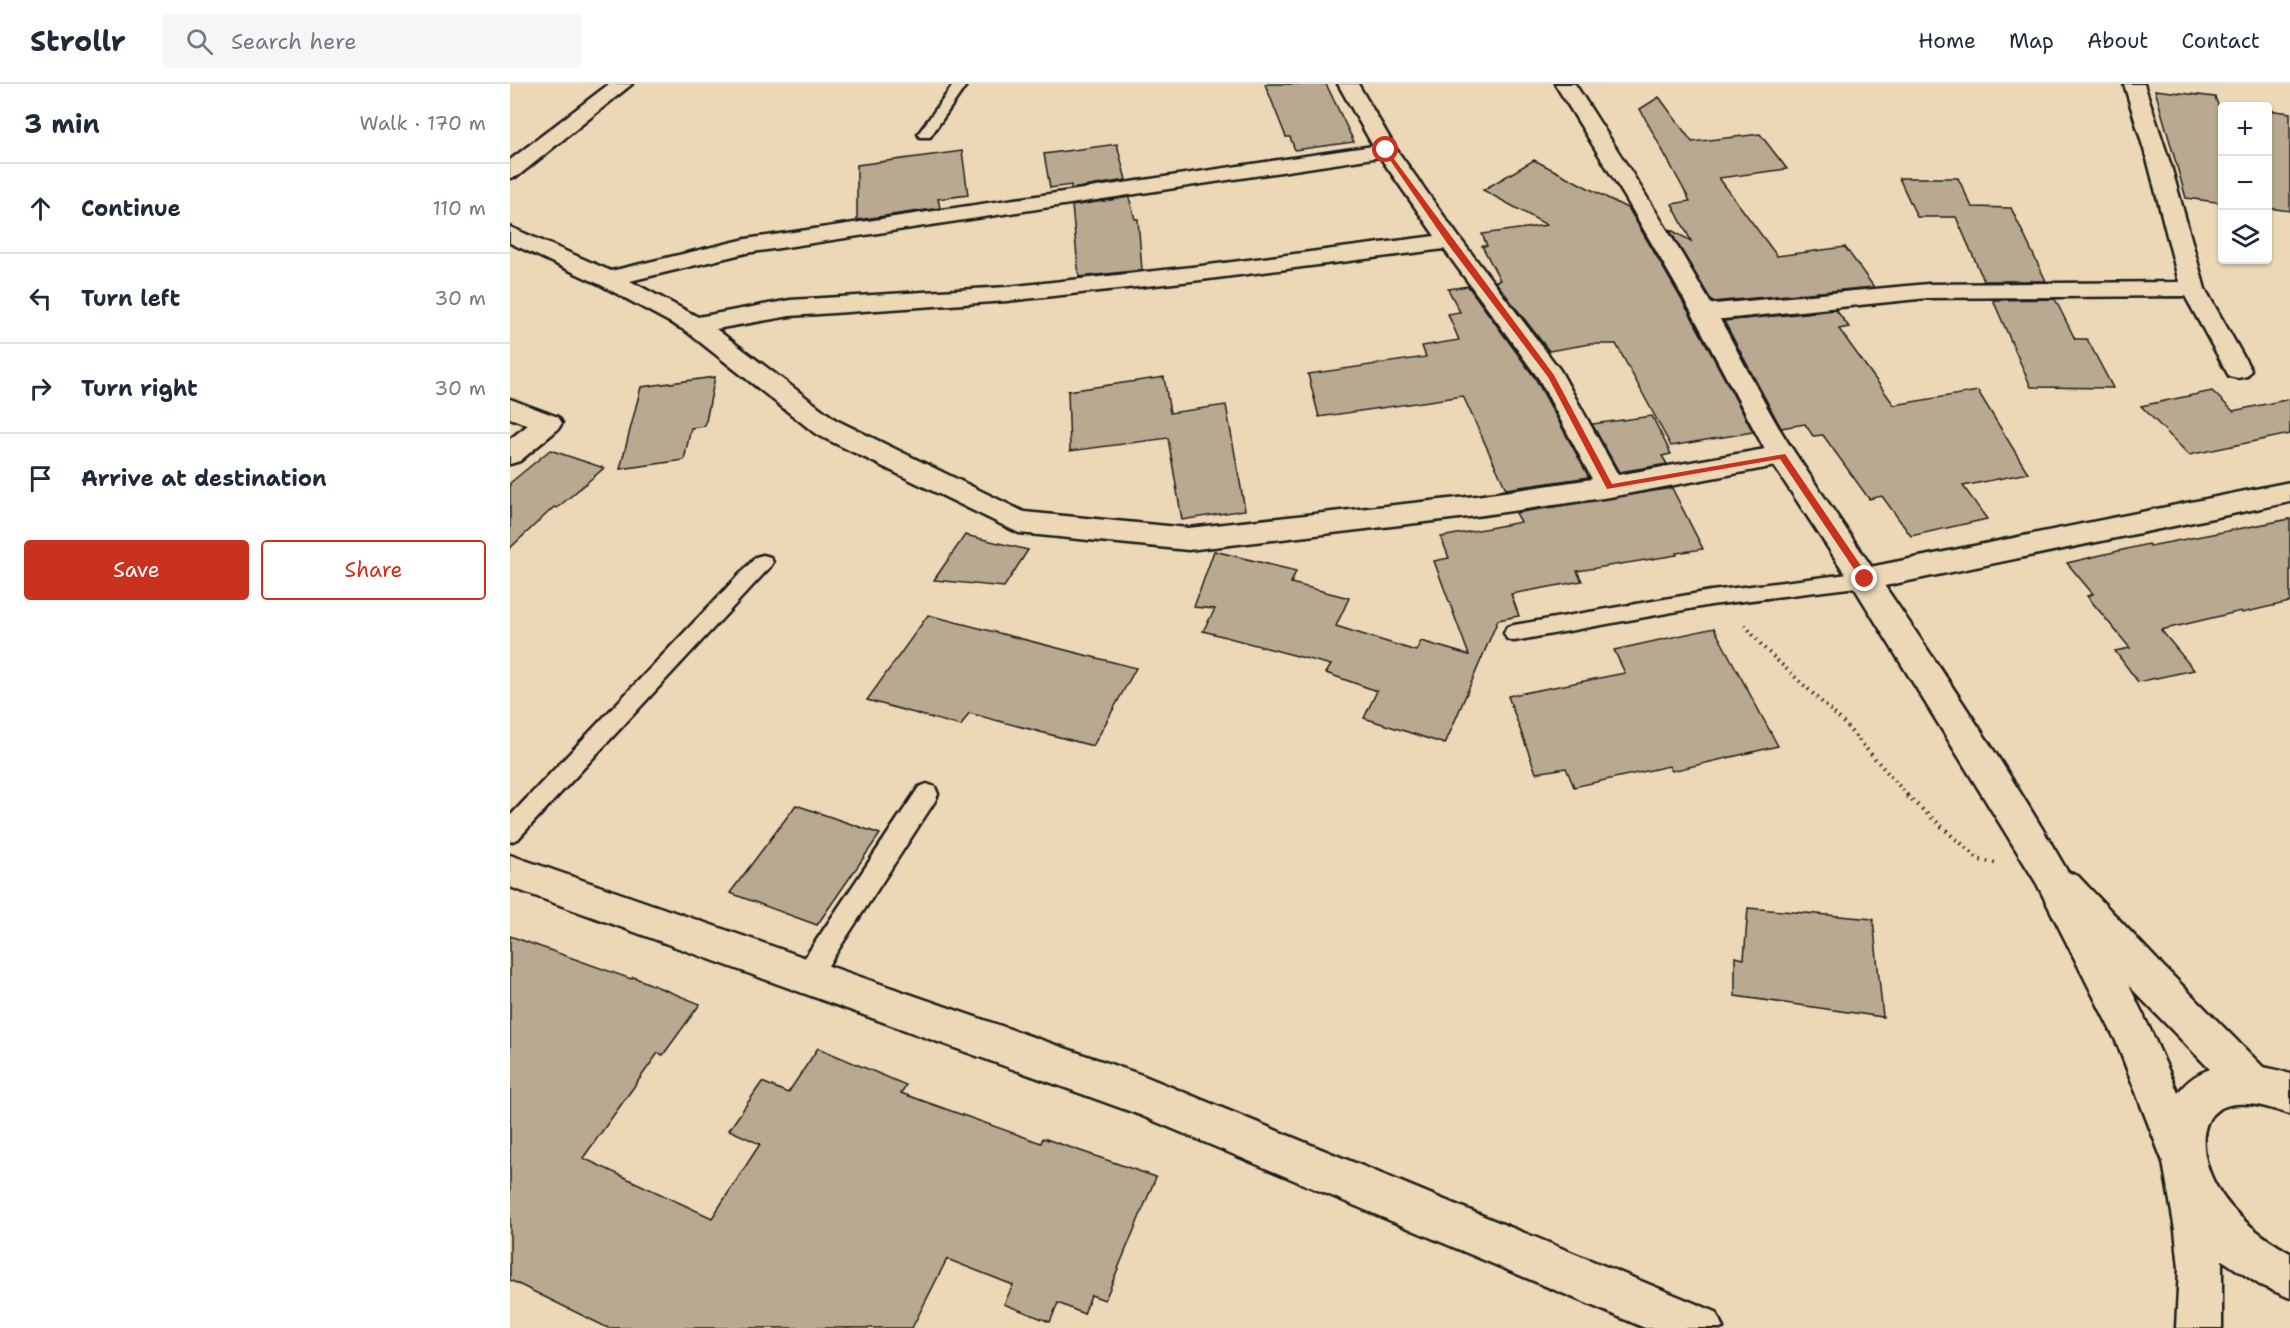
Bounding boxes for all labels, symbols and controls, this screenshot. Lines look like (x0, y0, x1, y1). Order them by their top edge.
search box (162, 14, 582, 68)
text: Strollr (30, 22, 126, 60)
icon: search (183, 25, 216, 58)
text: Search here (231, 27, 357, 56)
text: Home (1918, 27, 1976, 55)
text: Map (2009, 27, 2054, 55)
text: About (2087, 27, 2148, 55)
text: Contact (2181, 27, 2260, 55)
map controls (2218, 102, 2272, 264)
button: + (2218, 102, 2272, 156)
text: 3 min (24, 106, 100, 141)
text: Walk · 170 m (360, 110, 486, 136)
route start (1372, 136, 1398, 162)
button: − (2218, 156, 2272, 210)
icon: ahead (24, 192, 57, 225)
text: Continue (81, 194, 181, 223)
text: 110 m (432, 195, 486, 221)
button: layers (2218, 210, 2272, 264)
icon: left (24, 282, 57, 315)
text: Turn left (81, 284, 180, 313)
text: 30 m (434, 285, 486, 311)
icon: right (24, 372, 57, 405)
text: Turn right (81, 374, 198, 403)
text: 30 m (434, 375, 486, 401)
icon: arrive (24, 462, 57, 495)
text: Arrive at destination (81, 464, 327, 493)
button: Save (24, 540, 249, 600)
button: Share (261, 540, 486, 600)
route end (1851, 565, 1877, 591)

